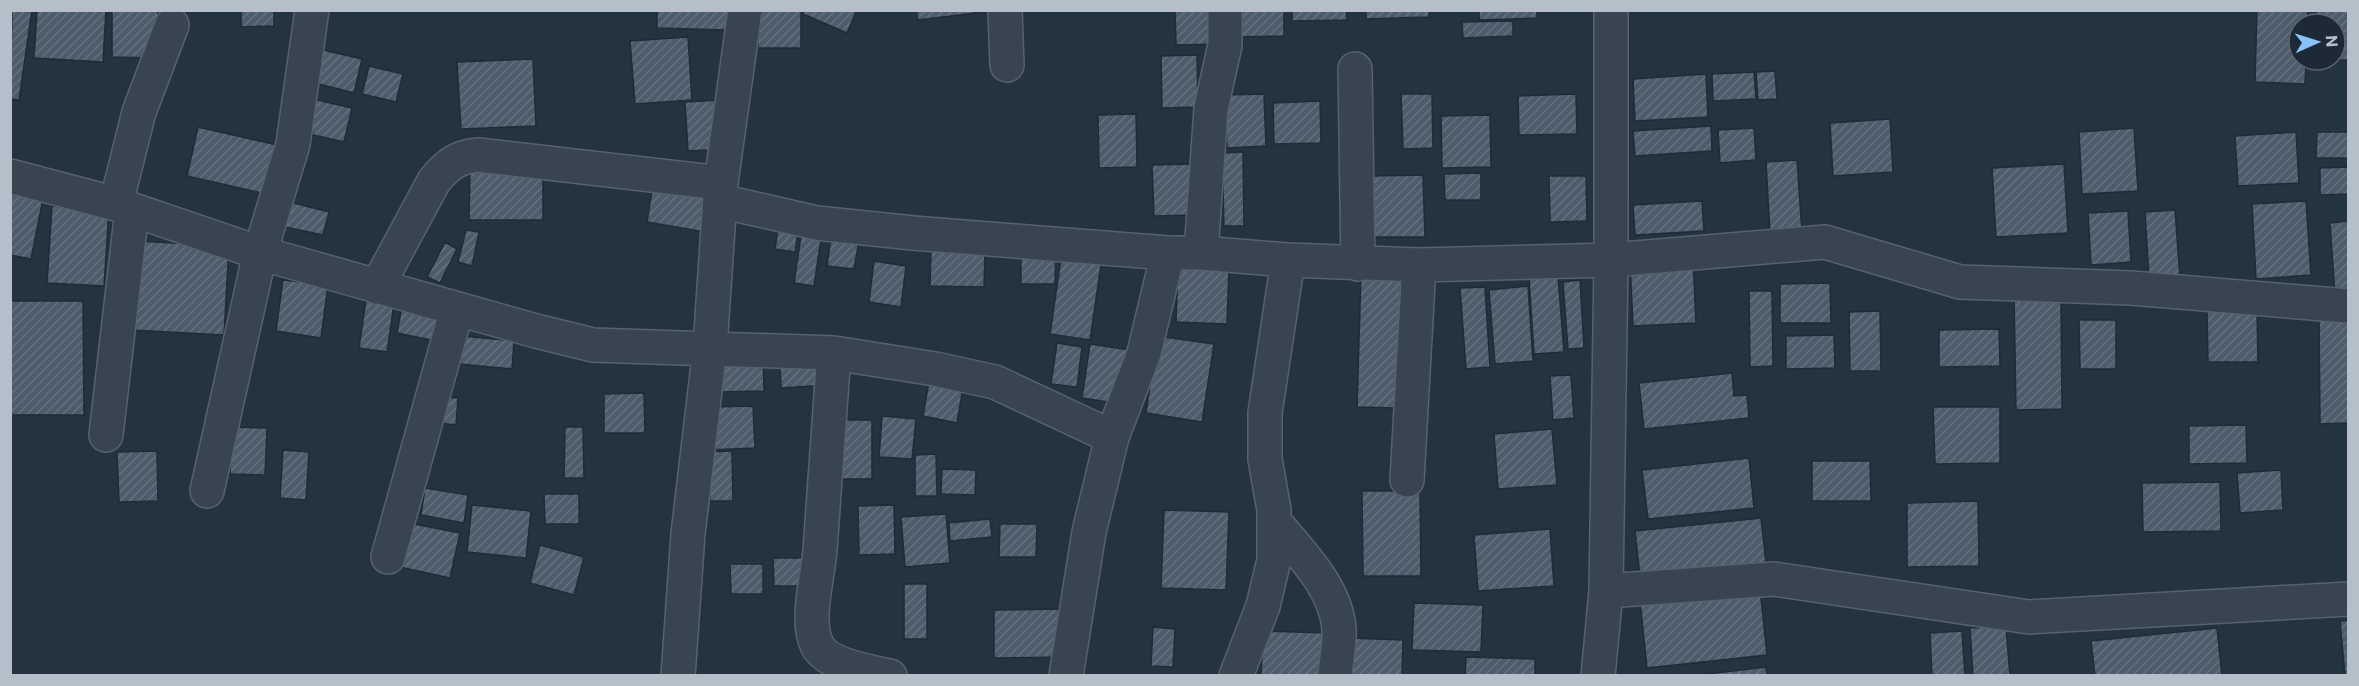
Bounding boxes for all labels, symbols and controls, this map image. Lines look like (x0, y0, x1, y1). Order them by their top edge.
north arrow (2287, 12, 2347, 72)
text: N (2323, 35, 2342, 48)

